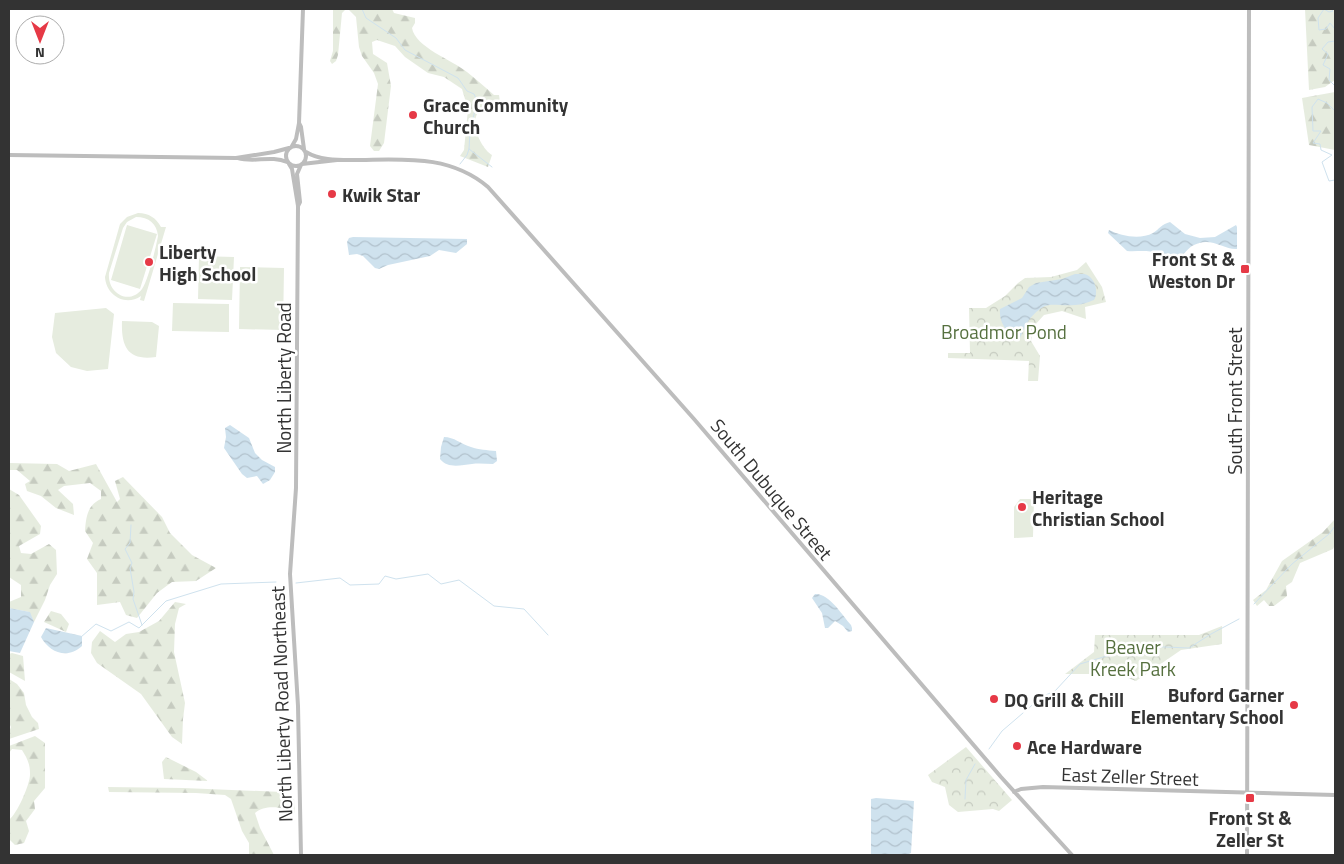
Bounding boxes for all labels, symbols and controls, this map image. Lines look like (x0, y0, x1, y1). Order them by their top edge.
north arrow (15, 15, 65, 65)
text: N (35, 43, 45, 64)
place label: Grace Community Church (423, 90, 569, 141)
marker: Grace Community Church (407, 109, 419, 121)
place label: Kwik Star (342, 180, 420, 209)
marker: Kwik Star (326, 188, 338, 200)
place label: Liberty High School (159, 237, 256, 288)
place label: Front St & Weston Dr (1148, 244, 1236, 295)
marker: Liberty High School (143, 256, 155, 268)
marker: Front St & Weston Dr (1239, 263, 1251, 275)
street label: North Liberty Road (269, 303, 298, 454)
park label: Broadmor Pond (941, 317, 1067, 346)
street label: South Front Street (1220, 327, 1249, 475)
street label: South Dubuque Street (704, 412, 840, 566)
place label: Heritage Christian School (1032, 482, 1165, 533)
marker: Heritage Christian School (1016, 501, 1028, 513)
street label: North Liberty Road Northeast (262, 585, 300, 822)
park label: Beaver Kreek Park (1090, 632, 1176, 683)
place label: Buford Garner Elementary School (1130, 680, 1284, 731)
place label: DQ Grill & Chill (1004, 685, 1124, 714)
marker: DQ Grill & Chill (988, 693, 1000, 705)
marker: Buford Garner Elementary School (1288, 699, 1300, 711)
place label: Ace Hardware (1027, 732, 1142, 761)
marker: Ace Hardware (1011, 740, 1023, 752)
street label: East Zeller Street (1061, 759, 1199, 793)
marker: Front St & Zeller St (1244, 792, 1256, 804)
place label: Front St & Zeller St (1208, 803, 1292, 854)

